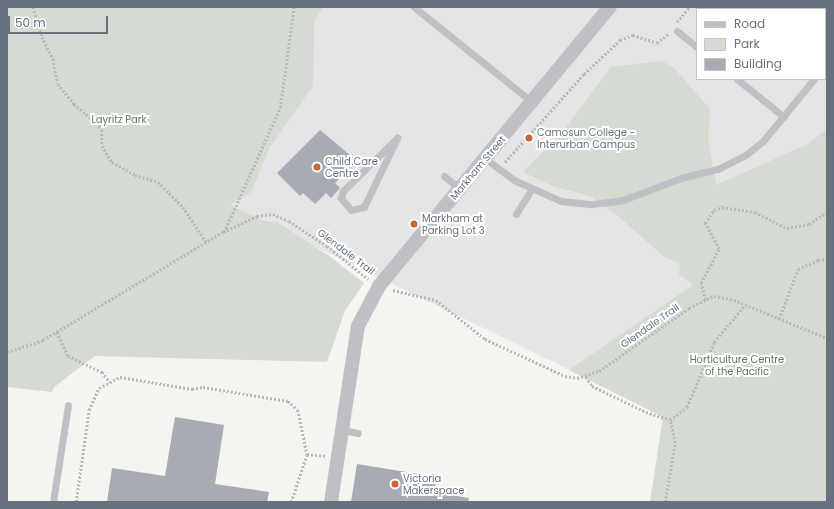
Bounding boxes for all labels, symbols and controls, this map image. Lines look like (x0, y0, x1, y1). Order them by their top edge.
scale bar (10, 8, 110, 34)
legend (696, 8, 826, 80)
text: 50 m (15, 14, 46, 31)
text: Road (734, 15, 765, 32)
text: Park (734, 35, 760, 52)
text: Building (734, 55, 782, 72)
park label: Layritz Park (91, 114, 147, 126)
place label: Camosun College - Interurban Campus (537, 126, 635, 150)
marker: Camosun College - Interurban Campus (524, 133, 534, 143)
street label: Markham Street (448, 134, 508, 202)
place label: Child Care Centre (325, 155, 378, 178)
marker: Child Care Centre (312, 162, 322, 172)
place label: Markham at Parking Lot 3 (422, 212, 485, 236)
marker: Markham at Parking Lot 3 (409, 219, 419, 229)
street label: Glendale Trail (315, 227, 377, 277)
street label: Glendale Trail (618, 301, 682, 351)
park label: Horticulture Centre of the Pacific (690, 353, 784, 376)
place label: Victoria Makerspace (403, 472, 464, 496)
marker: Victoria Makerspace (390, 479, 400, 489)

